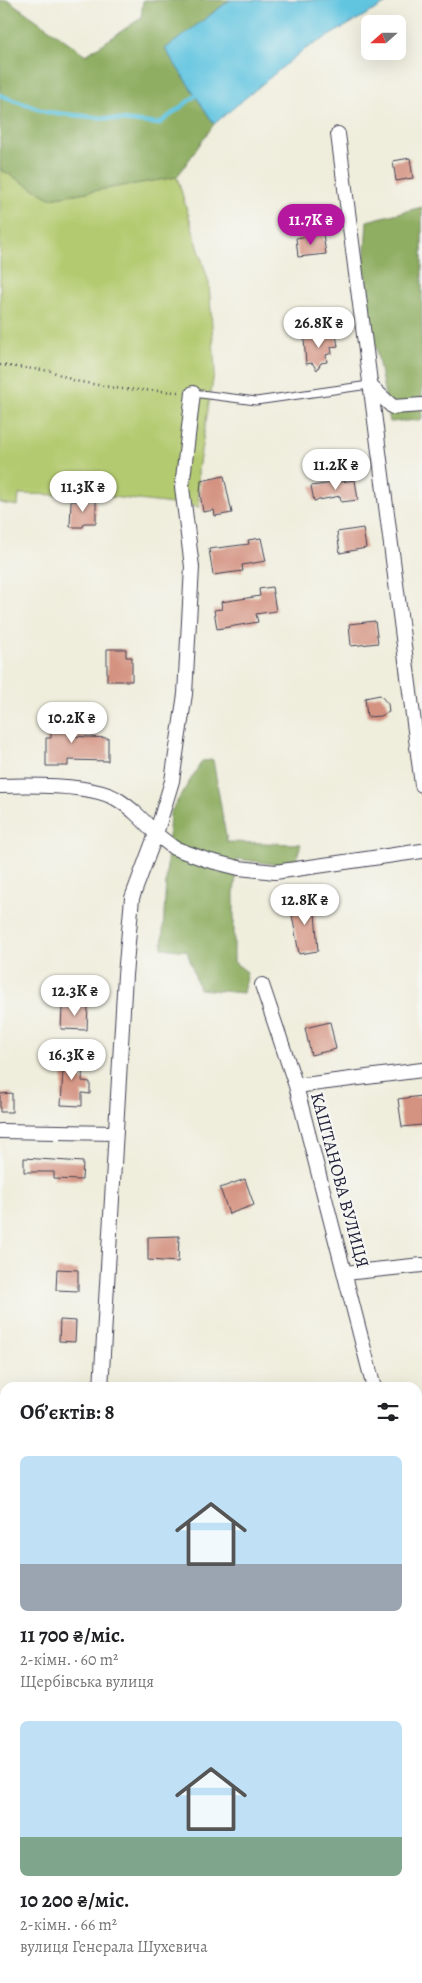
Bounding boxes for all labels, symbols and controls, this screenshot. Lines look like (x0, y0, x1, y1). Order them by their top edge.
north arrow (361, 15, 406, 60)
map controls (361, 15, 406, 60)
pin: 11.7K ₴ (265, 204, 357, 246)
text: 11.7K ₴ (289, 209, 333, 231)
pin: 26.8K ₴ (273, 306, 365, 349)
text: 26.8K ₴ (294, 312, 344, 334)
pin: 11.2K ₴ (290, 448, 382, 491)
text: 11.2K ₴ (313, 454, 359, 476)
pin: 11.3K ₴ (37, 470, 129, 513)
text: 11.3K ₴ (61, 476, 105, 498)
pin: 10.2K ₴ (26, 702, 118, 744)
text: 10.2K ₴ (48, 707, 96, 729)
pin: 12.8K ₴ (259, 884, 351, 926)
text: 12.8K ₴ (281, 889, 329, 911)
pin: 12.3K ₴ (29, 974, 121, 1017)
text: 12.3K ₴ (52, 980, 98, 1002)
pin: 16.3K ₴ (26, 1038, 118, 1081)
text: 16.3K ₴ (49, 1044, 95, 1066)
street label: КАШТАНОВА ВУЛИЦЯ (305, 1090, 375, 1270)
text: Об’єктів: 8 (20, 1398, 115, 1426)
icon: filters (374, 1398, 402, 1426)
icon: home (166, 1489, 256, 1579)
text: 11 700 ₴/міс. (20, 1621, 125, 1649)
text: 2-кімн. · 60 m² (20, 1649, 118, 1671)
text: Щербівська вулиця (20, 1671, 154, 1693)
icon: home (166, 1754, 256, 1844)
text: 10 200 ₴/міс. (20, 1886, 130, 1914)
text: 2-кімн. · 66 m² (20, 1914, 117, 1936)
text: вулиця Генерала Шухевича (20, 1936, 208, 1958)

